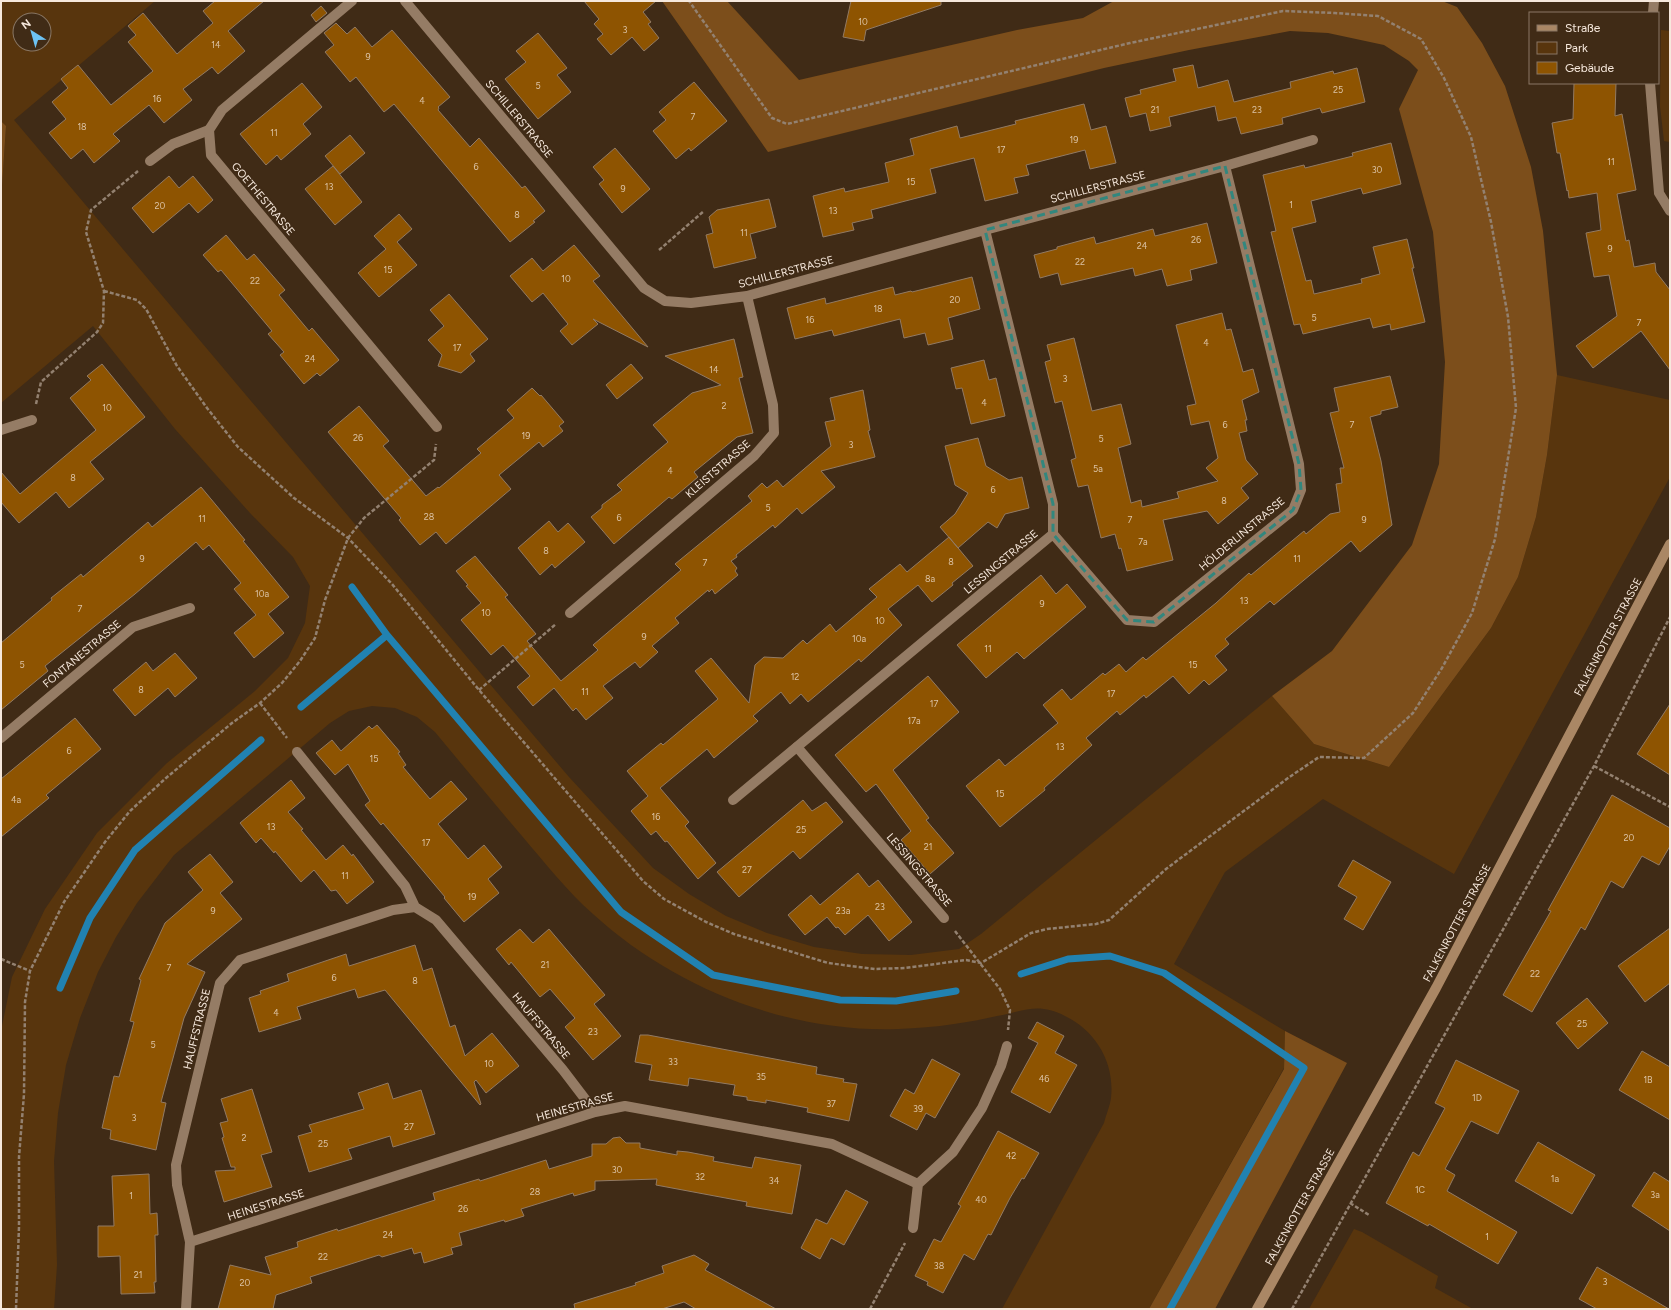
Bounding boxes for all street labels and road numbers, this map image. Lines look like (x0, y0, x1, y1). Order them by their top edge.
street label: SCHILLERSTRASSE (483, 77, 555, 161)
street label: GOETHESTRASSE (229, 160, 297, 238)
street label: SCHILLERSTRASSE (1049, 168, 1147, 206)
street label: SCHILLERSTRASSE (737, 253, 835, 291)
street label: KLEISTSTRASSE (683, 437, 753, 501)
street label: HÖLDERLINSTRASSE (1196, 494, 1288, 574)
street label: LESSINGSTRASSE (961, 527, 1041, 597)
street label: FALKENROTTER STRASSE (1571, 576, 1645, 698)
street label: FONTANESTRASSE (40, 618, 124, 690)
street label: LESSINGSTRASSE (884, 831, 954, 909)
street label: FALKENROTTER STRASSE (1420, 862, 1494, 984)
street label: HAUFFSTRASSE (181, 987, 213, 1071)
street label: HAUFFSTRASSE (509, 990, 573, 1062)
street label: HEINESTRASSE (535, 1090, 615, 1124)
street label: FALKENROTTER STRASSE (1262, 1146, 1338, 1268)
street label: HEINESTRASSE (226, 1186, 306, 1224)

